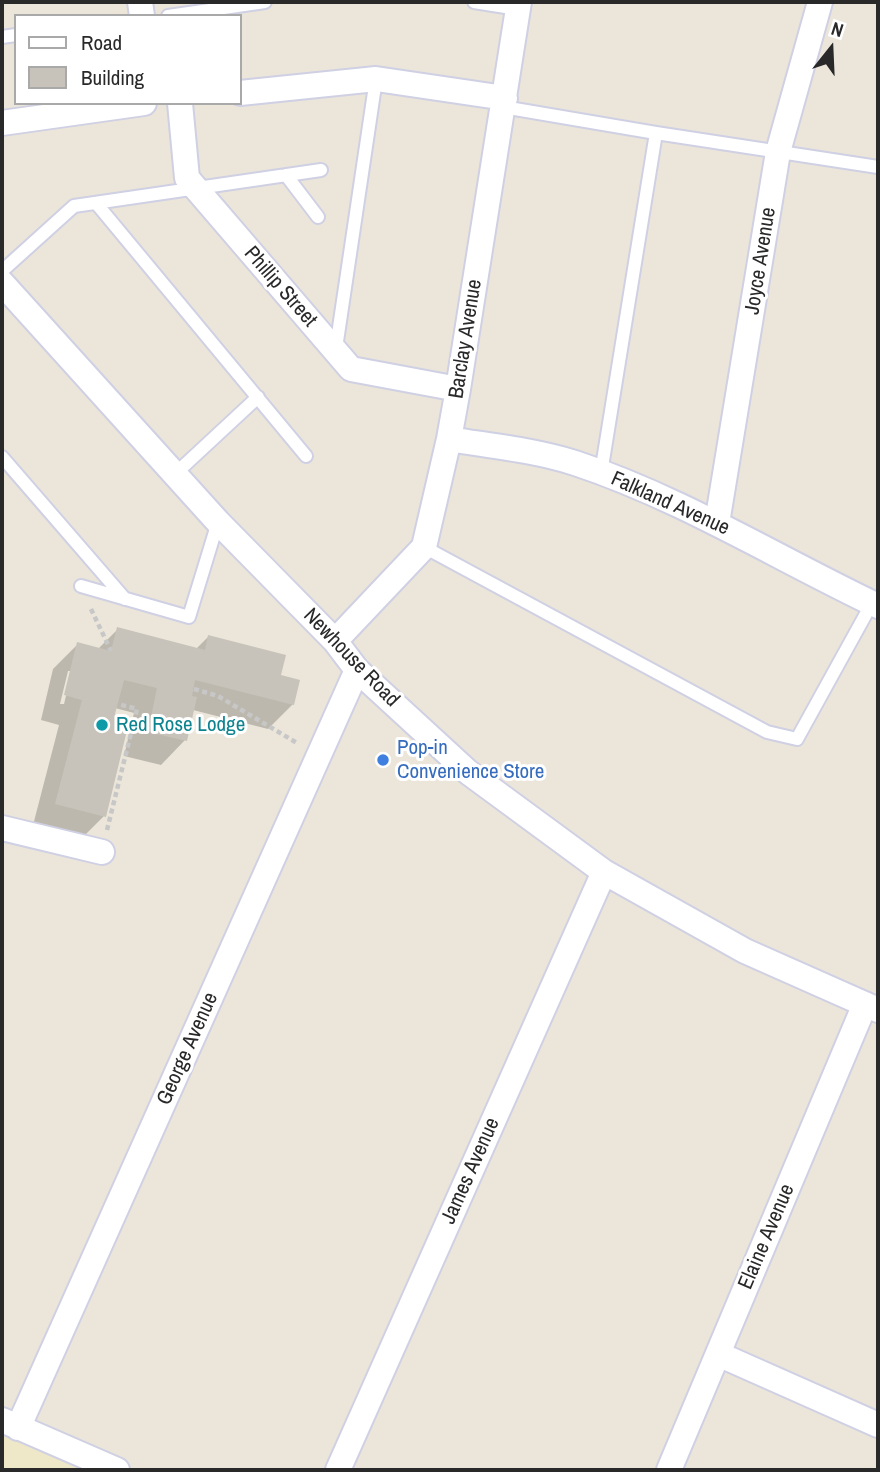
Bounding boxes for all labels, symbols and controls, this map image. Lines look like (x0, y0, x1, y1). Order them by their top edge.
legend (14, 14, 242, 105)
north arrow (796, 14, 866, 84)
text: N (828, 15, 847, 43)
text: Road (81, 28, 122, 57)
text: Building (81, 63, 144, 92)
street label: Joyce Avenue (740, 206, 782, 316)
street label: Phillip Street (238, 242, 322, 332)
street label: Barclay Avenue (444, 278, 488, 400)
street label: Falkland Avenue (607, 467, 733, 541)
street label: Newhouse Road (298, 603, 404, 713)
place label: Red Rose Lodge (116, 712, 245, 738)
marker: Red Rose Lodge (94, 717, 110, 733)
place label: Pop-in Convenience Store (397, 735, 544, 785)
marker: Pop-in Convenience Store (375, 752, 391, 768)
street label: George Avenue (152, 989, 224, 1109)
street label: James Avenue (436, 1114, 506, 1228)
street label: Elaine Avenue (734, 1181, 800, 1293)

